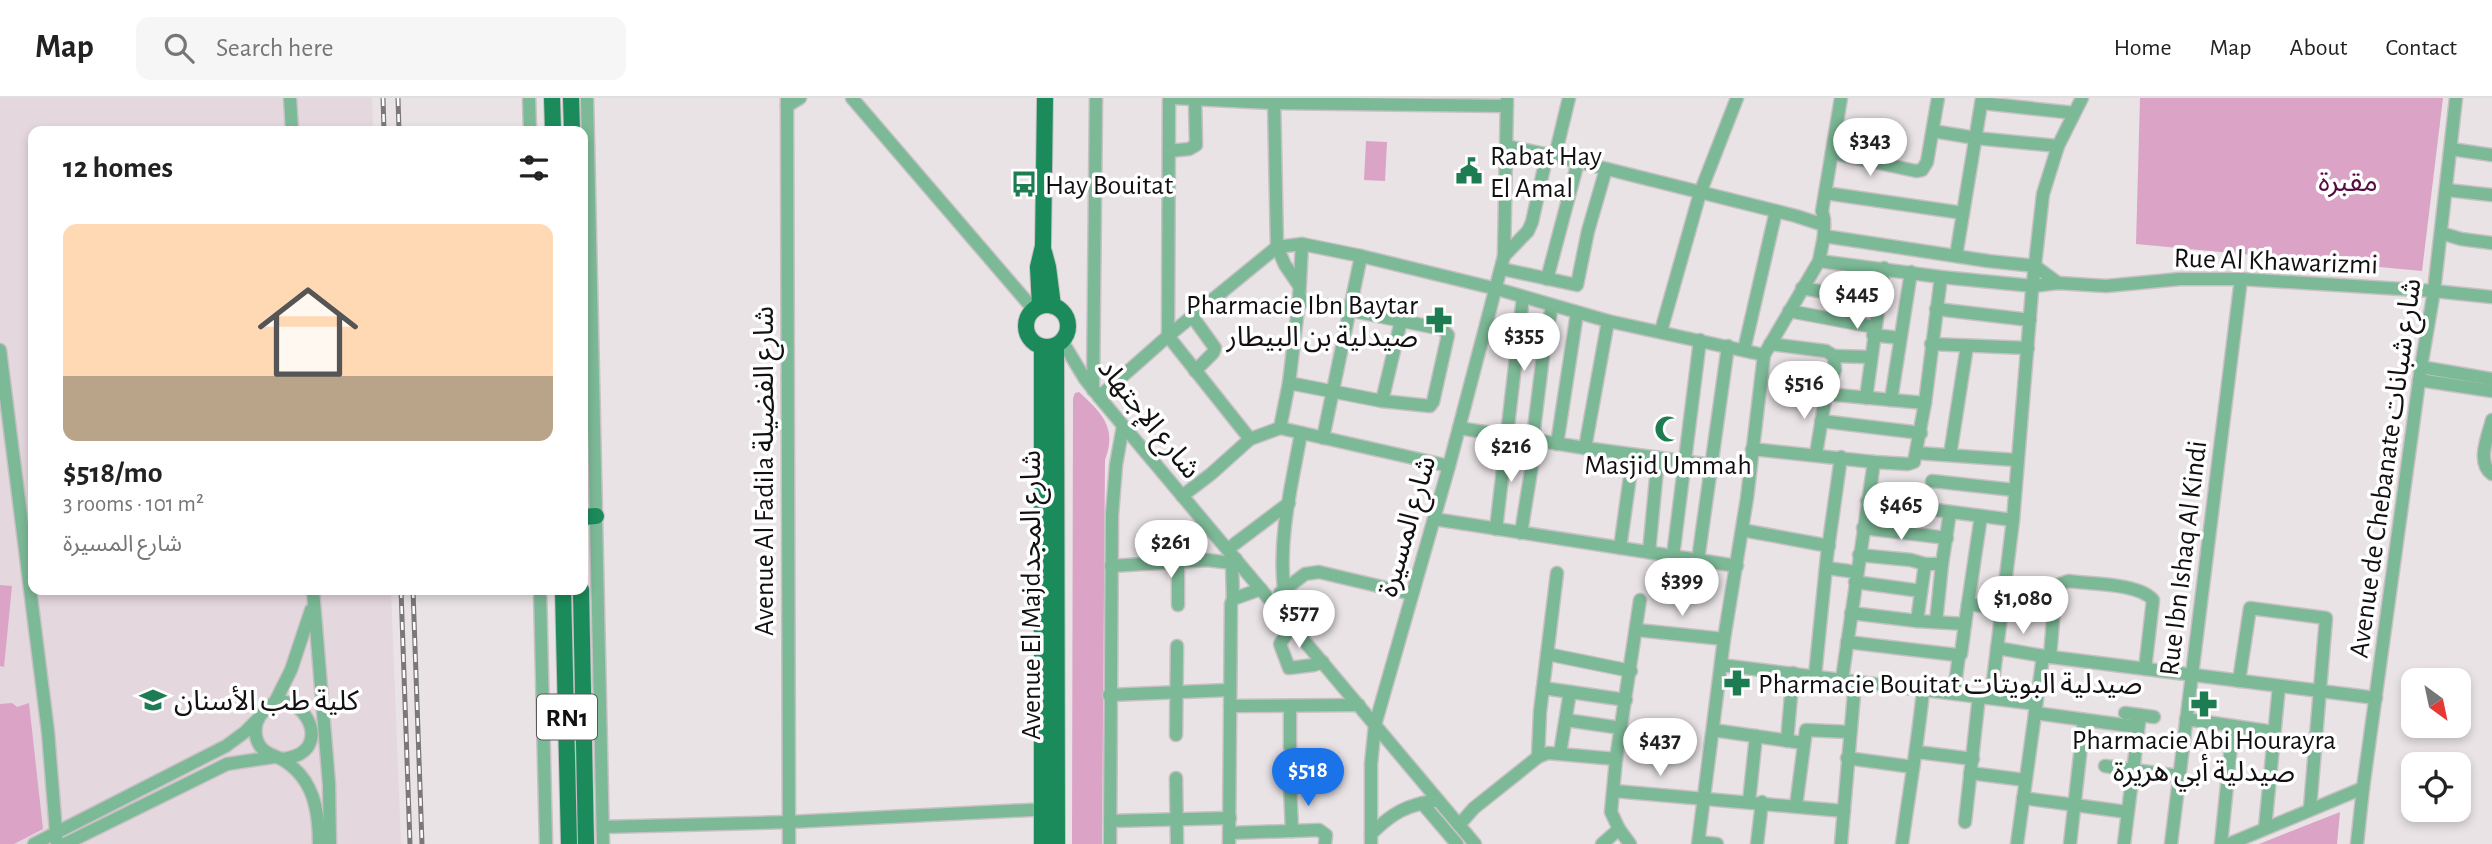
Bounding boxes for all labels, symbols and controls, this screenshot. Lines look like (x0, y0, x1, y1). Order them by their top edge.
search box (136, 17, 626, 80)
icon: search (160, 29, 198, 67)
text: Map (35, 31, 94, 64)
text: Search here (216, 35, 334, 61)
text: Home (2114, 36, 2172, 60)
text: Map (2210, 36, 2252, 60)
text: About (2290, 36, 2347, 60)
text: Contact (2385, 36, 2457, 60)
pin: $343 (1829, 118, 1911, 178)
text: $343 (1849, 129, 1891, 152)
place label: Rabat Hay El Amal (1490, 143, 1602, 203)
icon: filters (515, 149, 553, 187)
text: 12 homes (63, 153, 173, 183)
public building icon: Rabat Hay El Amal (1454, 156, 1484, 186)
bus stop icon: Hay Bouitat (1009, 169, 1039, 199)
park label: مقبرة (2318, 169, 2378, 198)
place label: Hay Bouitat (1045, 172, 1173, 200)
street label: Rue Al Khawarizmi (2173, 244, 2379, 280)
icon: home (245, 269, 371, 395)
pin: $445 (1816, 272, 1898, 331)
street label: Avenue de Chebanate شارع شبانات (2345, 277, 2431, 661)
text: $445 (1835, 282, 1879, 305)
place label: Pharmacie Ibn Baytar صيدلية بن البيطار (1186, 292, 1418, 353)
pharmacy icon: Pharmacie Ibn Baytar صيدلية بن البيطار (1424, 305, 1454, 335)
street label: Avenue Al Fadila شارع الفضيلة (751, 306, 784, 636)
pin: $355 (1483, 314, 1565, 373)
text: $355 (1504, 324, 1544, 347)
street label: شارع الإجتهاد (1088, 354, 1205, 487)
pin: $516 (1763, 362, 1845, 421)
text: $516 (1784, 372, 1824, 395)
mosque icon: Masjid Ummah (1653, 414, 1683, 444)
pin: $216 (1470, 424, 1552, 484)
text: $216 (1491, 435, 1531, 458)
street label: Rue Ibn Ishaq Al Kindi (2156, 439, 2212, 677)
street label: Avenue El Majdشارع المجد (1018, 450, 1051, 740)
place label: Masjid Ummah (1584, 452, 1752, 480)
street label: شارع المسيرة (1374, 453, 1446, 601)
text: $518/mo (63, 458, 163, 488)
pin: $465 (1860, 482, 1942, 542)
text: 3 rooms · 101 m² (63, 493, 204, 516)
text: $465 (1880, 493, 1922, 516)
pin: $261 (1130, 520, 1212, 580)
text: $261 (1151, 531, 1191, 554)
text: شارع المسيرة (63, 533, 182, 556)
pin: $399 (1641, 559, 1723, 618)
text: $399 (1661, 569, 1703, 592)
pin: $1,080 (1966, 576, 2080, 636)
text: $1,080 (1993, 587, 2053, 610)
pin: $577 (1258, 590, 1340, 650)
text: $577 (1279, 601, 1319, 624)
pharmacy icon: Pharmacie Bouitat صيدلية البويتات (1722, 668, 1752, 698)
north arrow (2401, 668, 2471, 738)
map controls (2401, 668, 2471, 822)
place label: Pharmacie Bouitat صيدلية البويتات (1758, 671, 2142, 700)
school or university icon: كلية طب الأسنان (138, 685, 168, 715)
place label: كلية طب الأسنان (174, 685, 359, 716)
pharmacy icon: Pharmacie Abi Hourayra صيدلية أبي هريرة (2189, 689, 2219, 719)
road number: RN1 (537, 694, 597, 740)
pin: $437 (1619, 718, 1701, 778)
place label: Pharmacie Abi Hourayra صيدلية أبي هريرة (2072, 727, 2336, 792)
text: $437 (1639, 729, 1681, 752)
pin: $518 (1267, 748, 1349, 808)
button: locate (2401, 752, 2471, 822)
text: $518 (1288, 759, 1328, 782)

